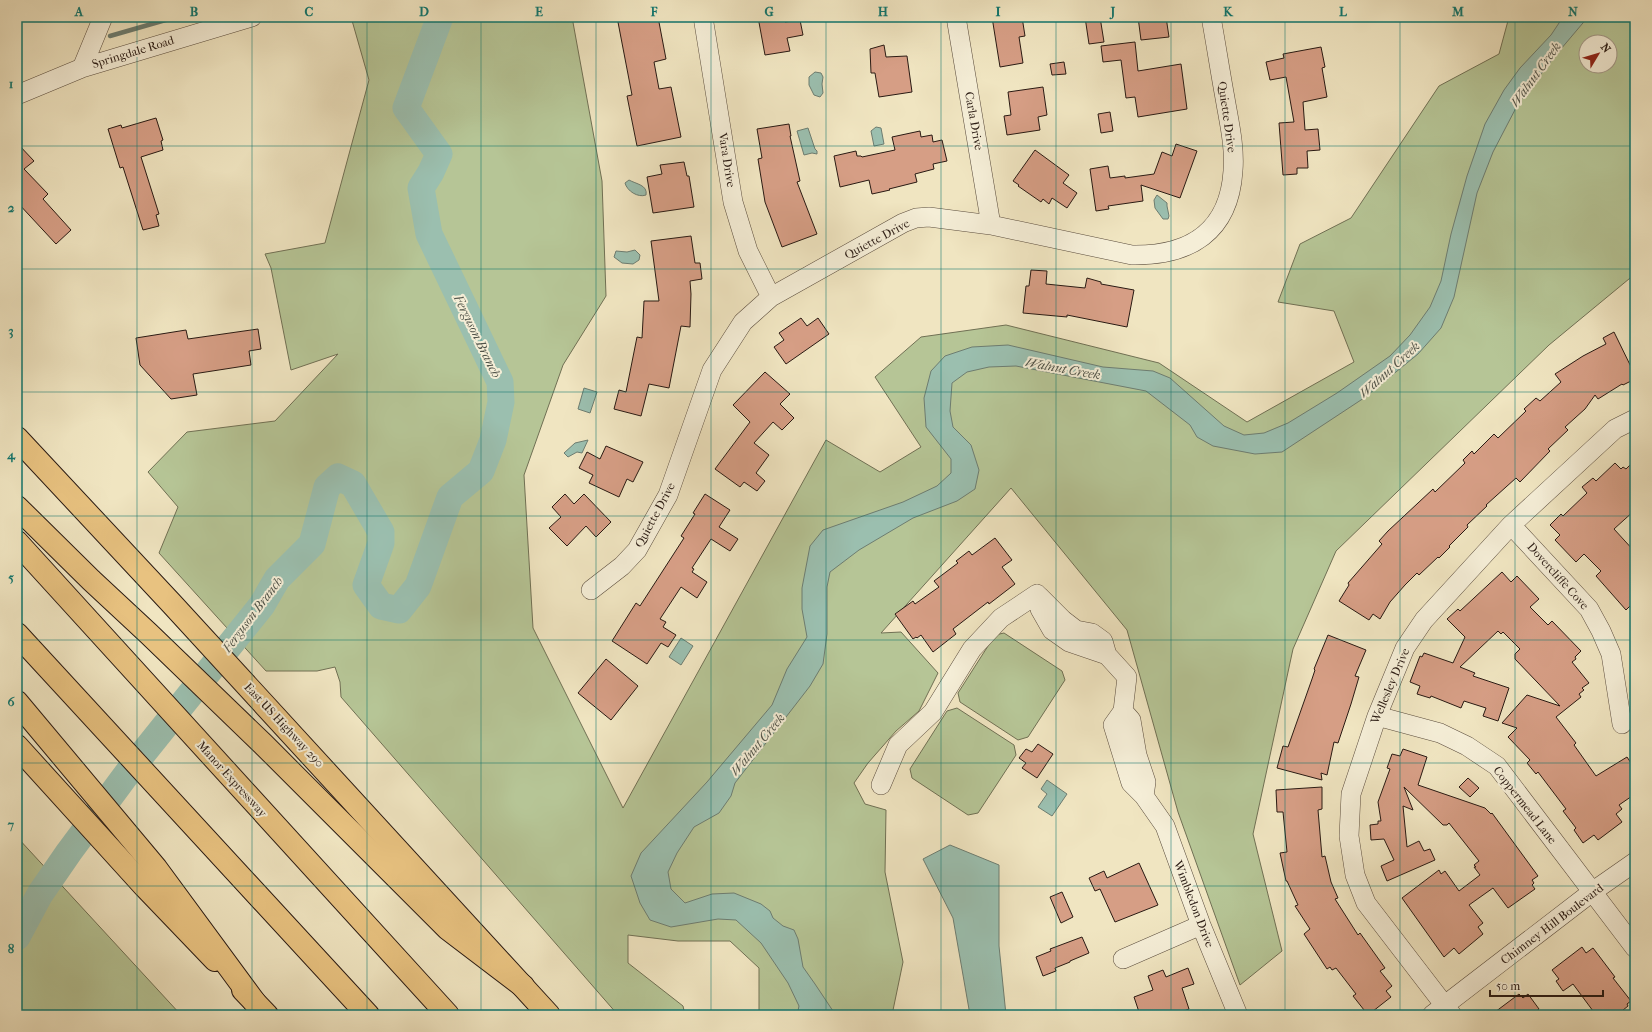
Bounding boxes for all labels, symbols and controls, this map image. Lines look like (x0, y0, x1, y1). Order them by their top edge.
text: A (74, 4, 84, 19)
text: B (190, 4, 199, 19)
text: C (305, 4, 314, 19)
text: D (419, 4, 429, 19)
text: E (535, 4, 543, 19)
text: F (650, 4, 658, 19)
text: G (764, 4, 774, 19)
text: H (878, 4, 889, 19)
text: I (995, 4, 1001, 19)
text: J (1109, 4, 1116, 20)
text: K (1223, 4, 1234, 19)
text: L (1339, 4, 1348, 19)
text: M (1451, 4, 1464, 19)
text: N (1568, 4, 1578, 19)
street label: Springdale Road (90, 33, 176, 71)
north arrow (1578, 34, 1618, 74)
water label: Walnut Creek (1507, 39, 1564, 110)
text: N (1598, 41, 1614, 56)
text: 1 (9, 76, 14, 91)
street label: Quiette Drive (1215, 80, 1239, 154)
street label: Carla Drive (962, 91, 986, 152)
street label: Vara Drive (716, 131, 738, 188)
text: 2 (8, 200, 15, 215)
street label: Quiette Drive (842, 216, 912, 262)
water label: Ferguson Branch (451, 291, 504, 380)
text: 3 (8, 323, 14, 339)
water label: Walnut Creek (1356, 338, 1423, 400)
water label: Walnut Creek (1024, 354, 1102, 383)
text: 4 (6, 447, 16, 463)
street label: Quiette Drive (632, 480, 678, 550)
street label: Dovercliffe Cove (1524, 540, 1592, 612)
text: 5 (8, 570, 14, 585)
water label: Ferguson Branch (219, 573, 286, 656)
street label: Wellesley Drive (1367, 646, 1412, 727)
street label: East US Highway 290 (241, 680, 327, 770)
text: 6 (7, 694, 15, 709)
water label: Walnut Creek (727, 710, 788, 778)
street label: Manor Expressway (194, 738, 270, 820)
street label: Coppermead Lane (1490, 763, 1560, 847)
text: 7 (7, 817, 15, 832)
street label: Wimbledon Drive (1171, 858, 1217, 949)
street label: Chimney Hill Boulevard (1498, 881, 1606, 967)
text: 8 (8, 941, 15, 956)
scale bar (1490, 972, 1603, 998)
text: 50 m (1496, 979, 1520, 993)

